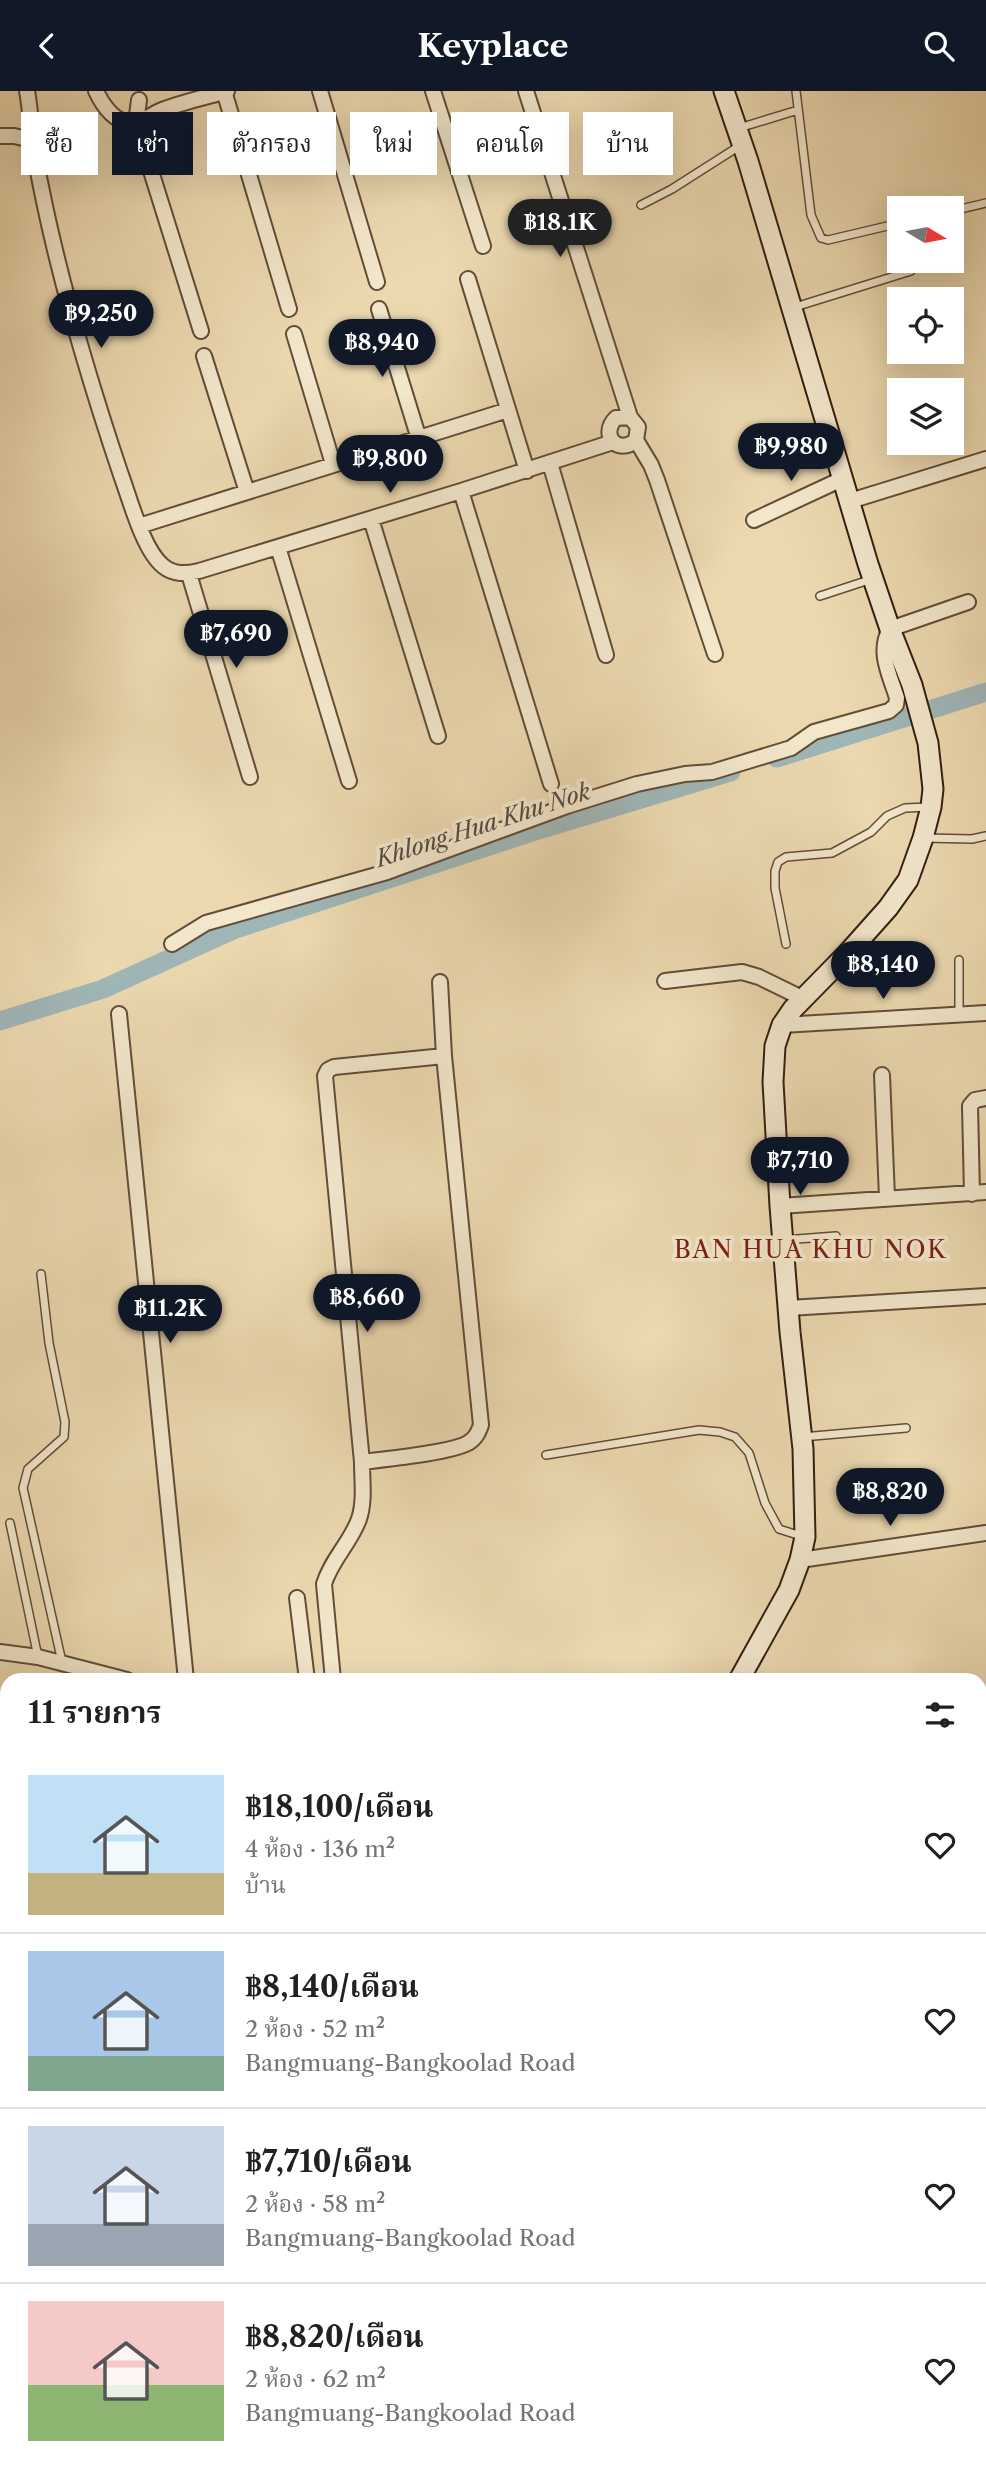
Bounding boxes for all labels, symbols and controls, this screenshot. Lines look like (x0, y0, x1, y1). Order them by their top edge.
text: Keyplace (417, 26, 569, 65)
icon: back (28, 27, 66, 65)
icon: search (920, 27, 958, 65)
chip: ซื้อ (21, 112, 98, 175)
chip: เช่า (112, 112, 193, 175)
chip: ตัวกรอง (207, 112, 336, 175)
chip: ใหม่ (350, 112, 437, 175)
chip: คอนโด (451, 112, 569, 175)
chip: บ้าน (583, 112, 673, 175)
north arrow (887, 196, 964, 273)
map controls (887, 196, 964, 455)
pin: ฿18.1K (503, 199, 617, 259)
text: ฿18.1K (524, 208, 596, 236)
button: locate (887, 287, 964, 364)
pin: ฿9,250 (44, 291, 158, 350)
text: ฿9,250 (65, 299, 137, 327)
pin: ฿8,940 (325, 320, 439, 379)
text: ฿8,940 (345, 328, 419, 356)
button: layers (887, 378, 964, 455)
pin: ฿9,980 (734, 423, 848, 483)
text: ฿9,980 (754, 432, 828, 460)
pin: ฿9,800 (333, 435, 447, 495)
text: ฿9,800 (352, 444, 428, 472)
pin: ฿7,690 (179, 611, 293, 670)
text: ฿7,690 (200, 619, 272, 647)
water label: Khlong Hua Khu Nok (370, 777, 594, 874)
pin: ฿8,140 (826, 941, 940, 1001)
text: ฿8,140 (847, 950, 919, 978)
pin: ฿7,710 (743, 1137, 857, 1197)
text: ฿7,710 (767, 1146, 833, 1174)
district label: BAN HUA KHU NOK (674, 1235, 948, 1264)
pin: ฿8,660 (310, 1275, 424, 1334)
text: ฿8,660 (329, 1283, 405, 1311)
pin: ฿11.2K (113, 1285, 227, 1345)
text: ฿11.2K (134, 1294, 206, 1322)
pin: ฿8,820 (833, 1469, 947, 1528)
text: ฿8,820 (852, 1477, 928, 1505)
text: 11 รายการ (28, 1694, 162, 1731)
icon: filters (921, 1696, 959, 1734)
text: ฿18,100/เดือน (245, 1788, 433, 1825)
icon: home (84, 1803, 168, 1887)
icon: heart (921, 1826, 959, 1864)
text: 4 ห้อง · 136 m² (245, 1835, 395, 1863)
text: บ้าน (245, 1871, 286, 1899)
text: ฿8,140/เดือน (245, 1968, 419, 2005)
icon: home (84, 1979, 168, 2063)
icon: heart (921, 2002, 959, 2040)
text: 2 ห้อง · 52 m² (245, 2015, 385, 2043)
text: Bangmuang-Bangkoolad Road (245, 2049, 576, 2077)
text: ฿7,710/เดือน (245, 2143, 412, 2180)
icon: home (84, 2154, 168, 2238)
icon: heart (921, 2177, 959, 2215)
text: 2 ห้อง · 58 m² (245, 2190, 385, 2218)
text: Bangmuang-Bangkoolad Road (245, 2224, 576, 2252)
text: ฿8,820/เดือน (245, 2318, 424, 2355)
icon: home (84, 2329, 168, 2413)
icon: heart (921, 2352, 959, 2390)
text: 2 ห้อง · 62 m² (245, 2365, 386, 2393)
text: Bangmuang-Bangkoolad Road (245, 2399, 576, 2427)

